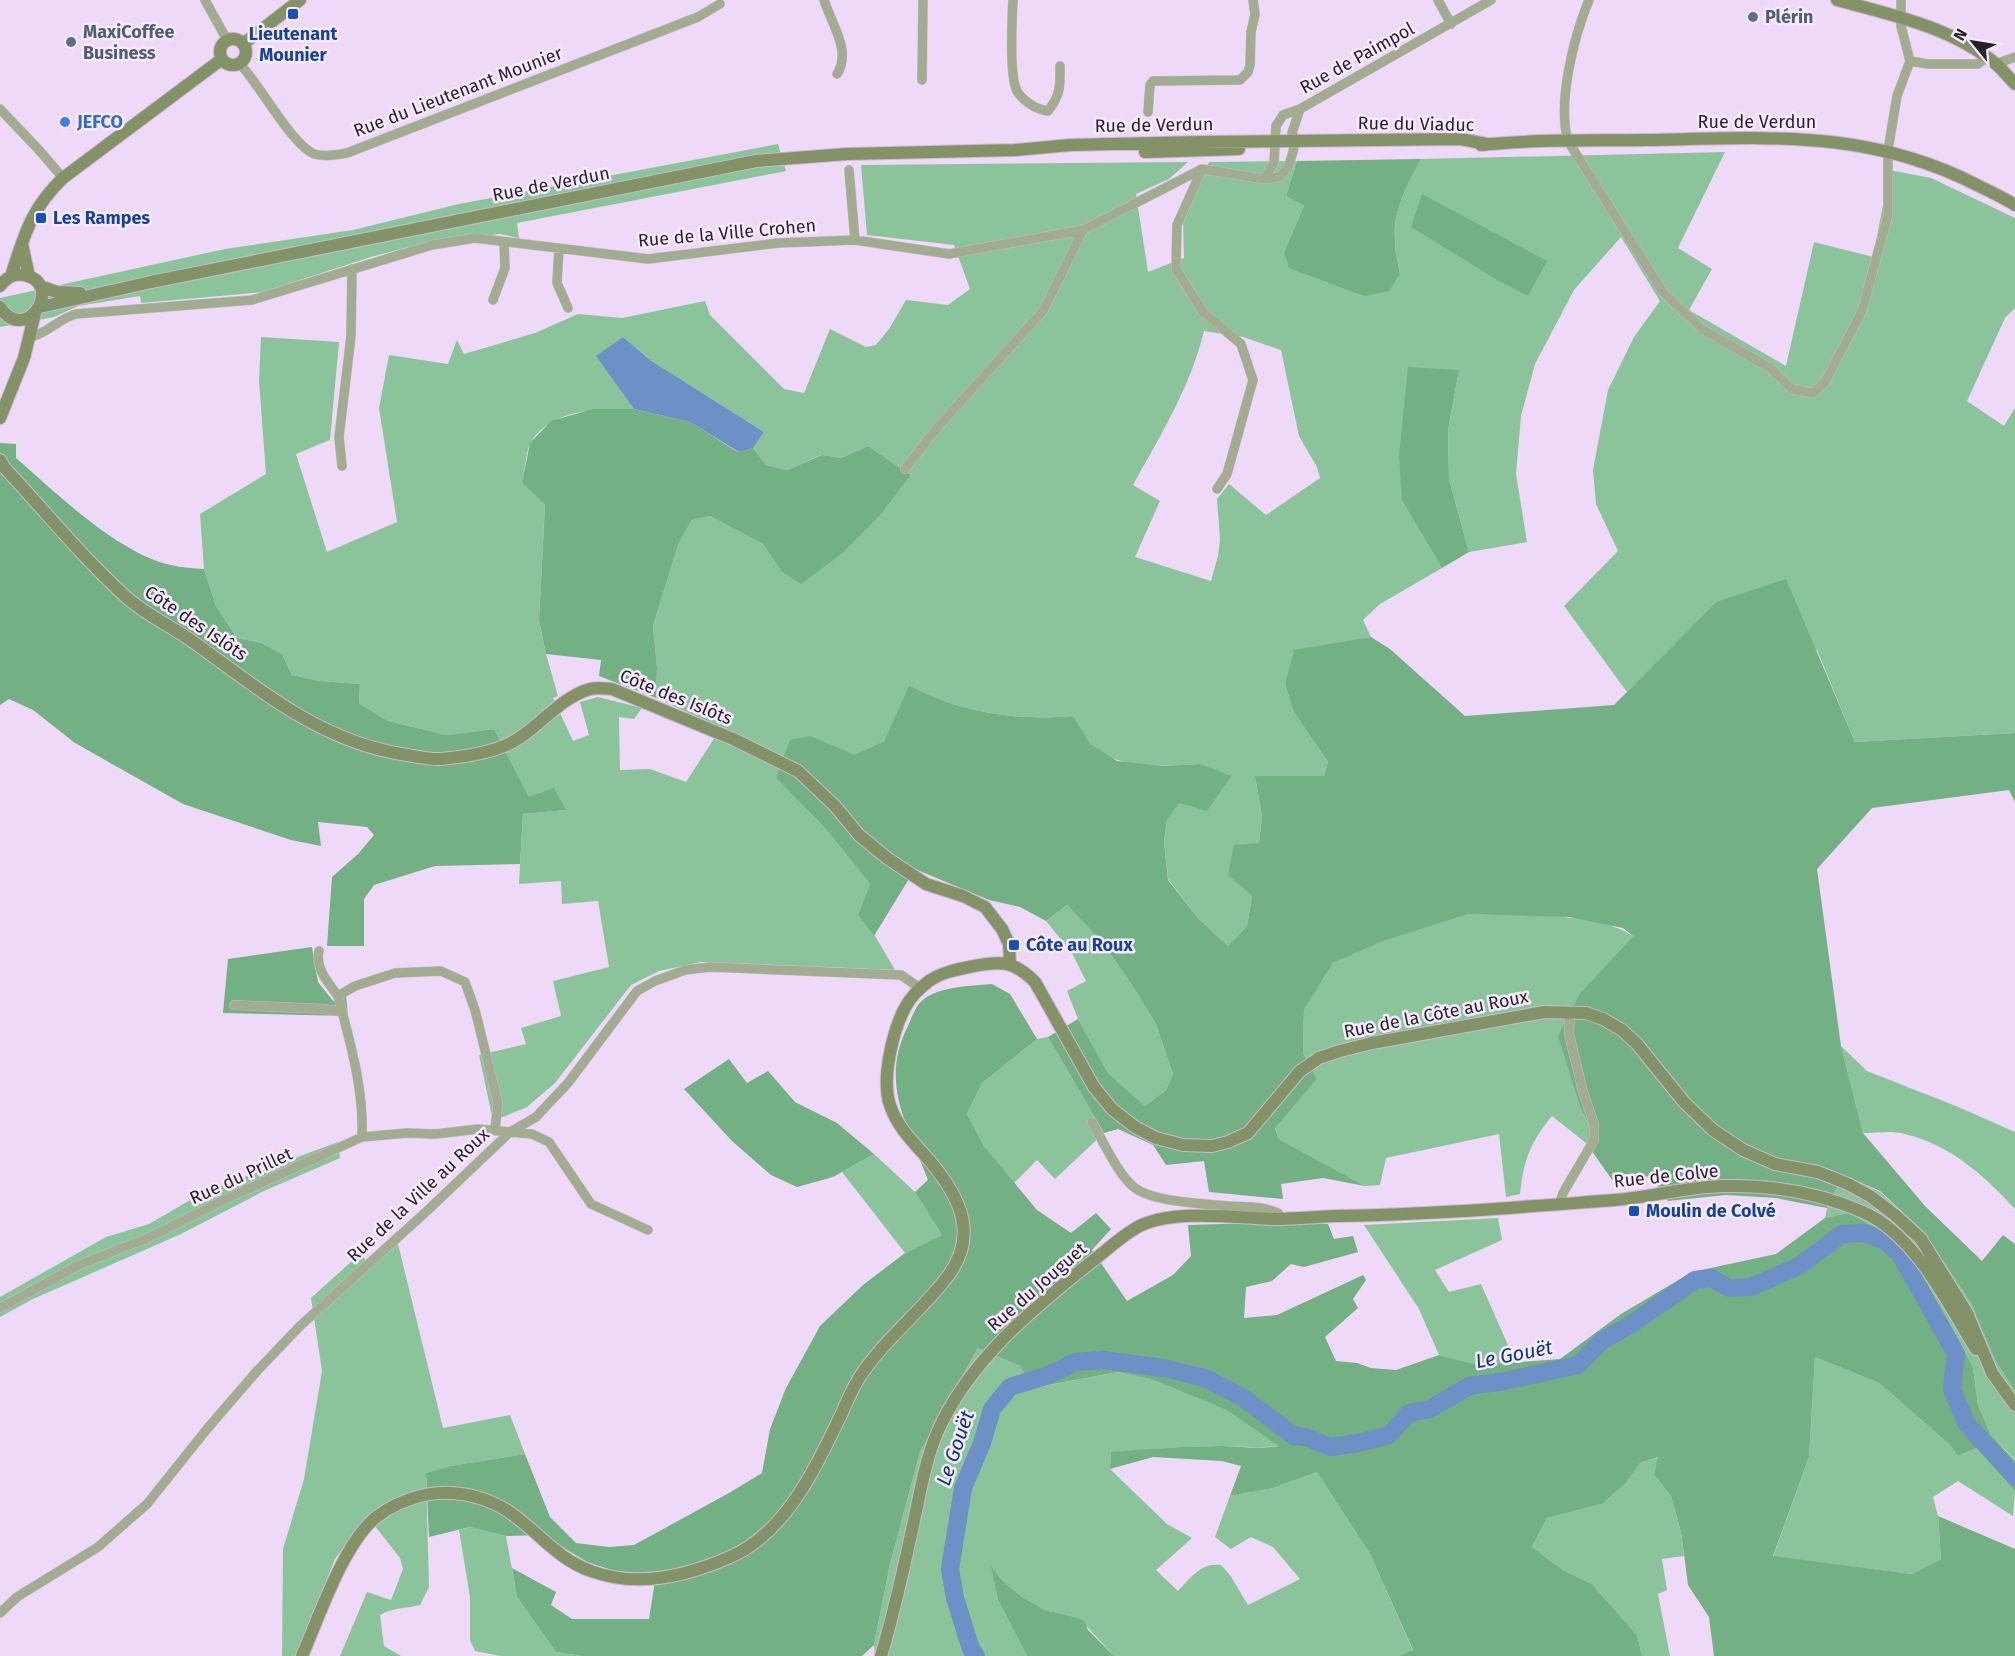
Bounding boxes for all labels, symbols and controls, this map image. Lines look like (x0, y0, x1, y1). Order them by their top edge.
place label: Plérin (1765, 6, 1814, 28)
marker: Lieutenant Mounier (286, 7, 300, 21)
marker: Plérin (1746, 10, 1760, 24)
north arrow (1943, 12, 2003, 72)
street label: Rue de Paimpol (1296, 17, 1418, 99)
place label: MaxiCoffee Business (83, 21, 174, 64)
place label: Lieutenant Mounier (249, 23, 338, 66)
text: N (1950, 25, 1971, 44)
marker: MaxiCoffee Business (64, 35, 78, 49)
street label: Rue du Lieutenant Mounier (350, 42, 566, 142)
place label: JEFCO (76, 111, 123, 133)
street label: Rue de Verdun (1698, 111, 1816, 133)
street label: Rue du Viaduc (1357, 112, 1475, 136)
street label: Rue de Verdun (1094, 113, 1214, 137)
marker: JEFCO (58, 115, 72, 129)
street label: Rue de Verdun (491, 162, 611, 206)
place label: Les Rampes (53, 207, 150, 229)
marker: Les Rampes (34, 211, 48, 225)
street label: Rue de la Ville Crohen (637, 214, 817, 252)
street label: Côte des Islôts (140, 581, 252, 665)
street label: Côte des Islôts (617, 664, 735, 730)
place label: Côte au Roux (1026, 934, 1133, 956)
marker: Côte au Roux (1007, 938, 1021, 952)
street label: Rue de la Côte au Roux (1342, 985, 1530, 1043)
street label: Rue de la Ville au Roux (342, 1123, 494, 1267)
street label: Rue du Prillet (186, 1142, 296, 1209)
street label: Rue de Colve (1613, 1160, 1719, 1192)
place label: Moulin de Colvé (1646, 1200, 1776, 1222)
marker: Moulin de Colvé (1627, 1204, 1641, 1218)
street label: Rue du Jouguet (983, 1238, 1092, 1336)
water label: Le Gouët (1473, 1335, 1555, 1373)
water label: Le Gouët (931, 1406, 979, 1489)

